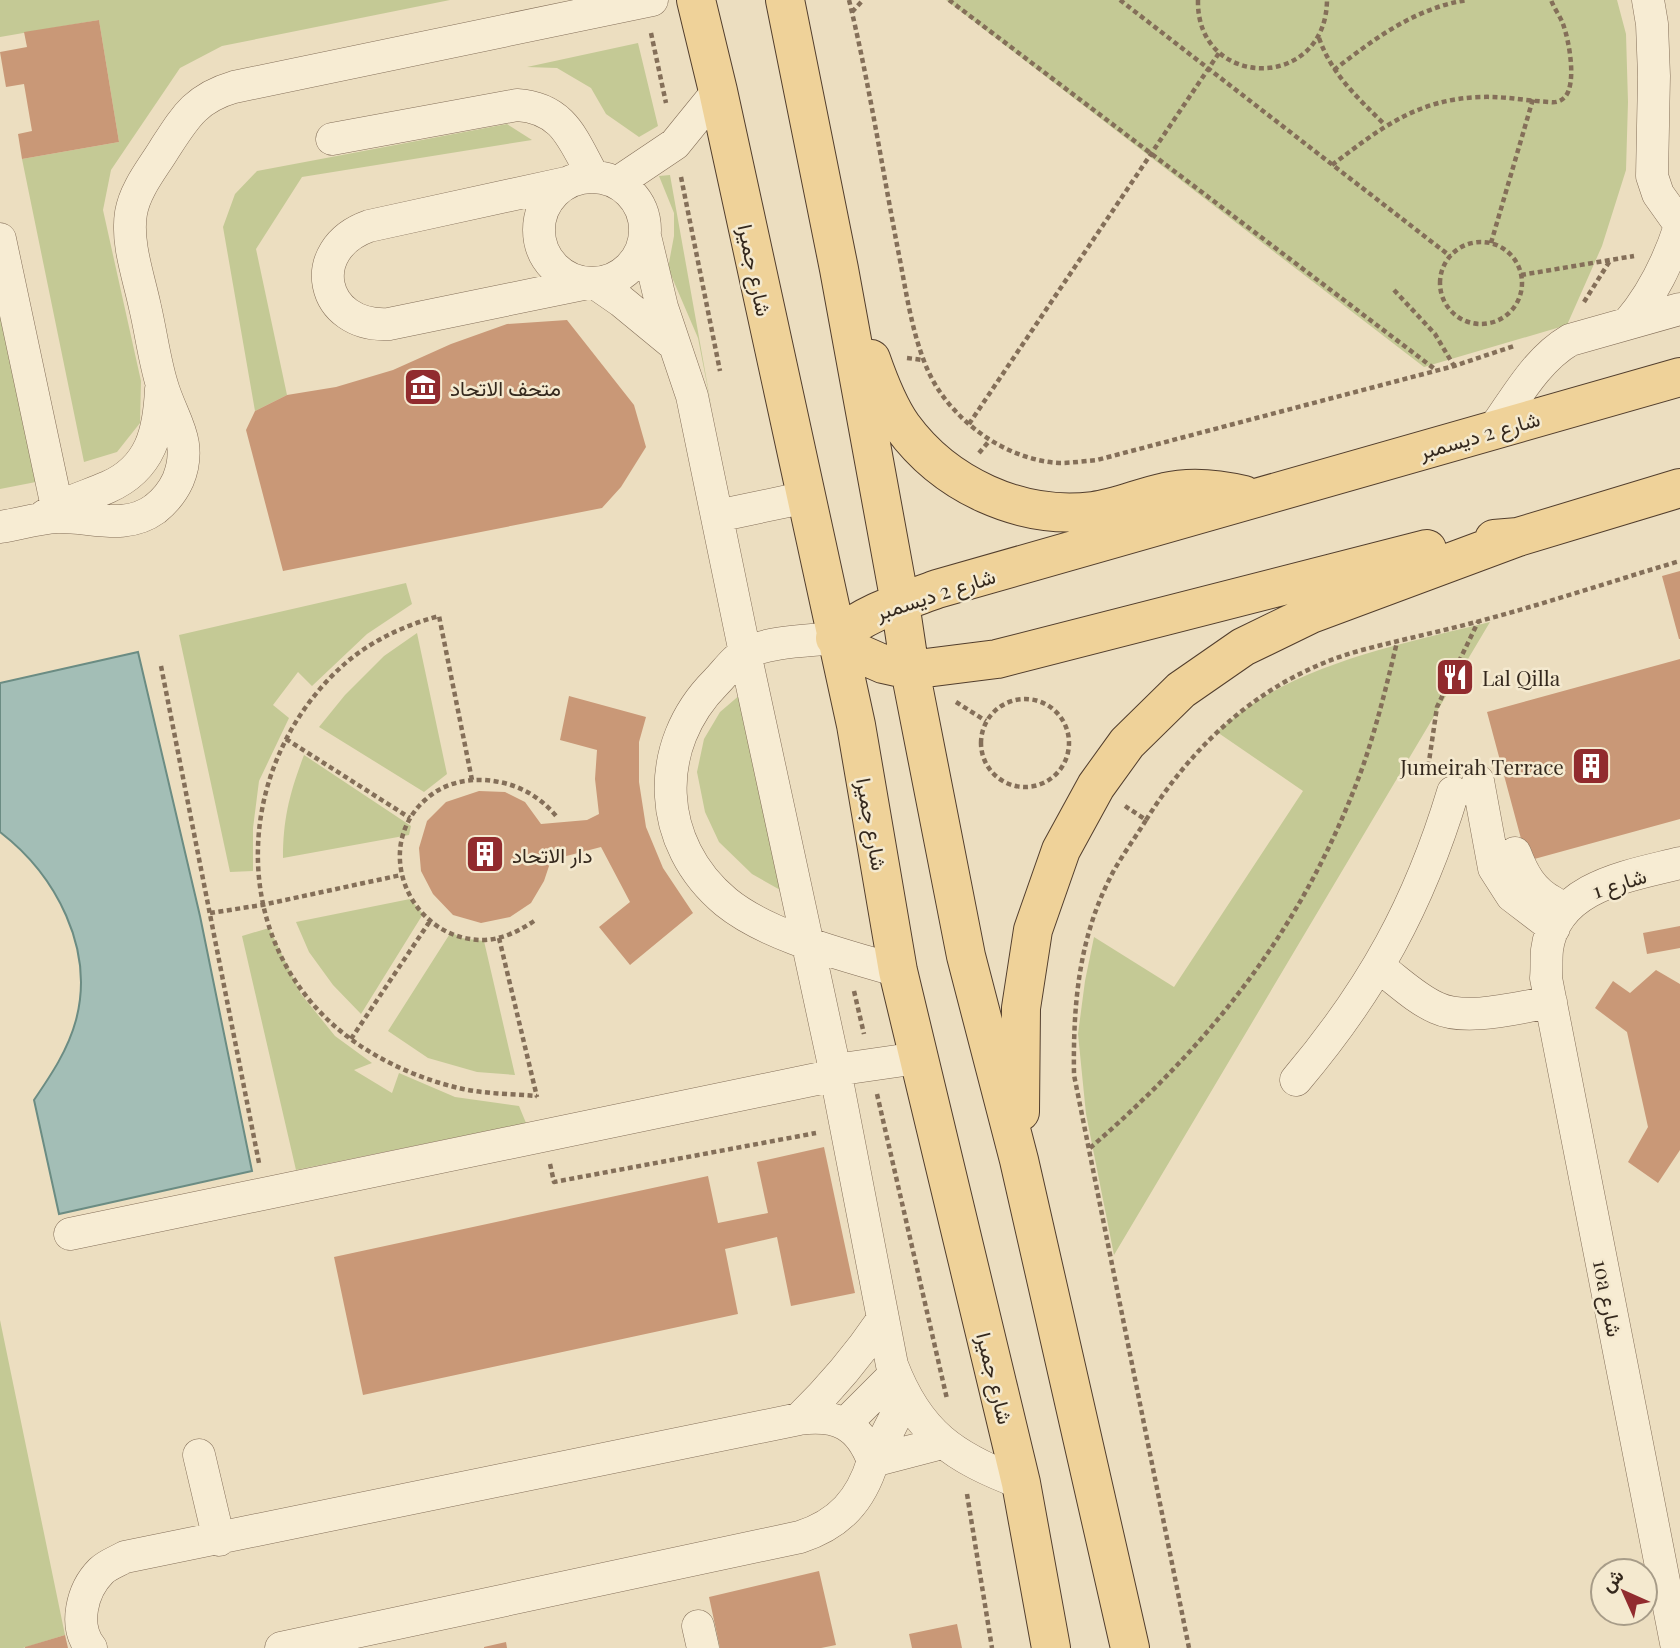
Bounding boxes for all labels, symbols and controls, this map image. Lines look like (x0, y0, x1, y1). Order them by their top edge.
street label: شارع جميرا (731, 221, 779, 319)
museum icon: متحف الاتحاد (402, 366, 444, 408)
place label: متحف الاتحاد (450, 373, 561, 401)
street label: شارع 2 ديسمبر (1414, 403, 1543, 467)
street label: شارع 2 ديسمبر (871, 560, 999, 628)
restaurant icon: Lal Qilla (1434, 656, 1476, 698)
place label: Lal Qilla (1482, 663, 1561, 691)
building icon: Jumeirah Terrace (1570, 745, 1612, 787)
place label: Jumeirah Terrace (1399, 752, 1564, 780)
street label: شارع جميرا (849, 776, 895, 873)
building icon: دار الاتحاد (464, 833, 506, 875)
place label: دار الاتحاد (512, 840, 592, 869)
street label: شارع 1 (1588, 860, 1650, 906)
street label: 10a شارع (1586, 1257, 1630, 1339)
street label: شارع جميرا (969, 1329, 1021, 1427)
north arrow (1589, 1557, 1659, 1627)
text: ش (1594, 1562, 1629, 1597)

